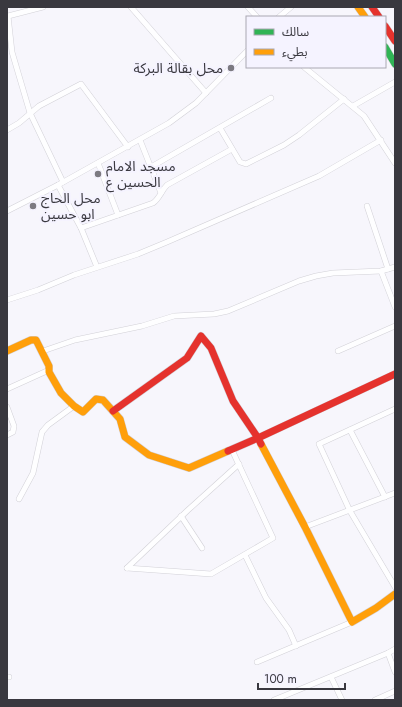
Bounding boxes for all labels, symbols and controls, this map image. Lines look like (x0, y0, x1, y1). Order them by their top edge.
legend (246, 16, 386, 68)
text: سالك (282, 23, 309, 41)
text: بطيء (282, 43, 308, 62)
place label: محل بقالة البركة (134, 58, 223, 78)
marker: محل بقالة البركة (226, 63, 236, 73)
place label: مسجد الامام الحسين ع (106, 156, 176, 193)
marker: مسجد الامام الحسين ع (93, 169, 103, 179)
place label: محل الحاج ابو حسين (41, 188, 101, 224)
marker: محل الحاج ابو حسين (28, 201, 38, 211)
scale bar (258, 665, 345, 691)
text: 100 m (264, 670, 297, 688)

